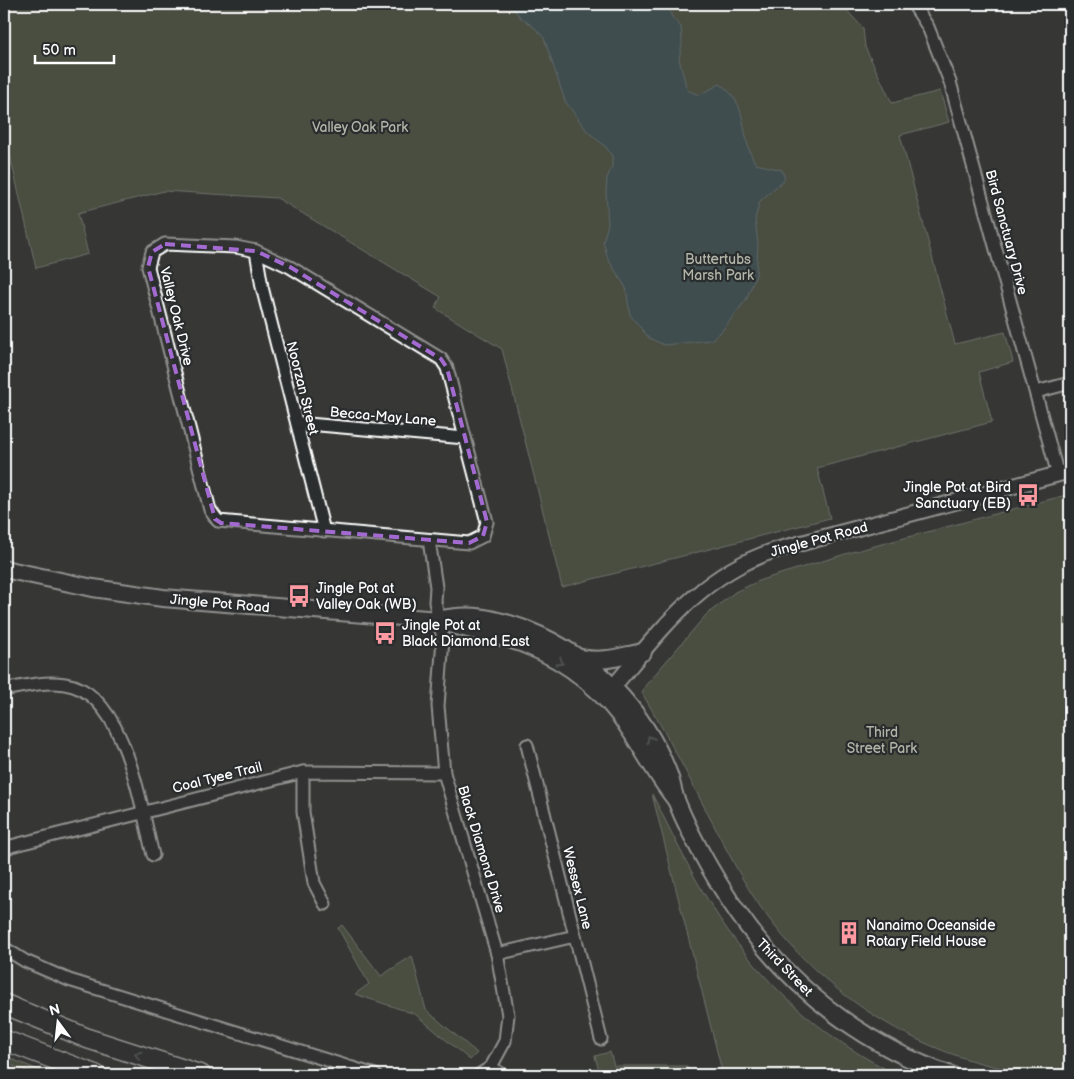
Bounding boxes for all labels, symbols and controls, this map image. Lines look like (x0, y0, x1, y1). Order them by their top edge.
scale bar (35, 32, 114, 64)
text: 50 m (42, 41, 76, 60)
park label: Valley Oak Park (312, 119, 408, 136)
street label: Bird Sanctuary Drive (982, 168, 1031, 296)
park label: Buttertubs Marsh Park (682, 251, 754, 284)
street label: Valley Oak Drive (156, 265, 197, 367)
street label: Noorzan Street (283, 339, 323, 437)
street label: Becca-May Lane (329, 403, 437, 430)
place label: Jingle Pot at Bird Sanctuary (EB) (903, 479, 1011, 512)
bus stop icon: Jingle Pot at Bird Sanctuary (EB) (1015, 482, 1041, 508)
street label: Jingle Pot Road (769, 518, 870, 561)
place label: Jingle Pot at Valley Oak (WB) (316, 580, 417, 613)
bus stop icon: Jingle Pot at Valley Oak (WB) (286, 583, 312, 609)
street label: Jingle Pot Road (169, 591, 270, 616)
place label: Jingle Pot at Black Diamond East (402, 617, 530, 650)
bus stop icon: Jingle Pot at Black Diamond East (372, 620, 398, 646)
one-way arrow (554, 656, 563, 665)
park label: Third Street Park (847, 724, 917, 757)
one-way arrow (647, 736, 657, 745)
street label: Coal Tyee Trail (171, 758, 264, 797)
street label: Black Diamond Drive (454, 783, 509, 915)
street label: Wessex Lane (559, 845, 596, 931)
place label: Nanaimo Oceanside Rotary Field House (866, 917, 995, 950)
building icon: Nanaimo Oceanside Rotary Field House (836, 920, 862, 946)
street label: Third Street (753, 935, 817, 1000)
north arrow (32, 996, 82, 1046)
text: N (47, 1000, 62, 1019)
one-way arrow (135, 1051, 143, 1061)

